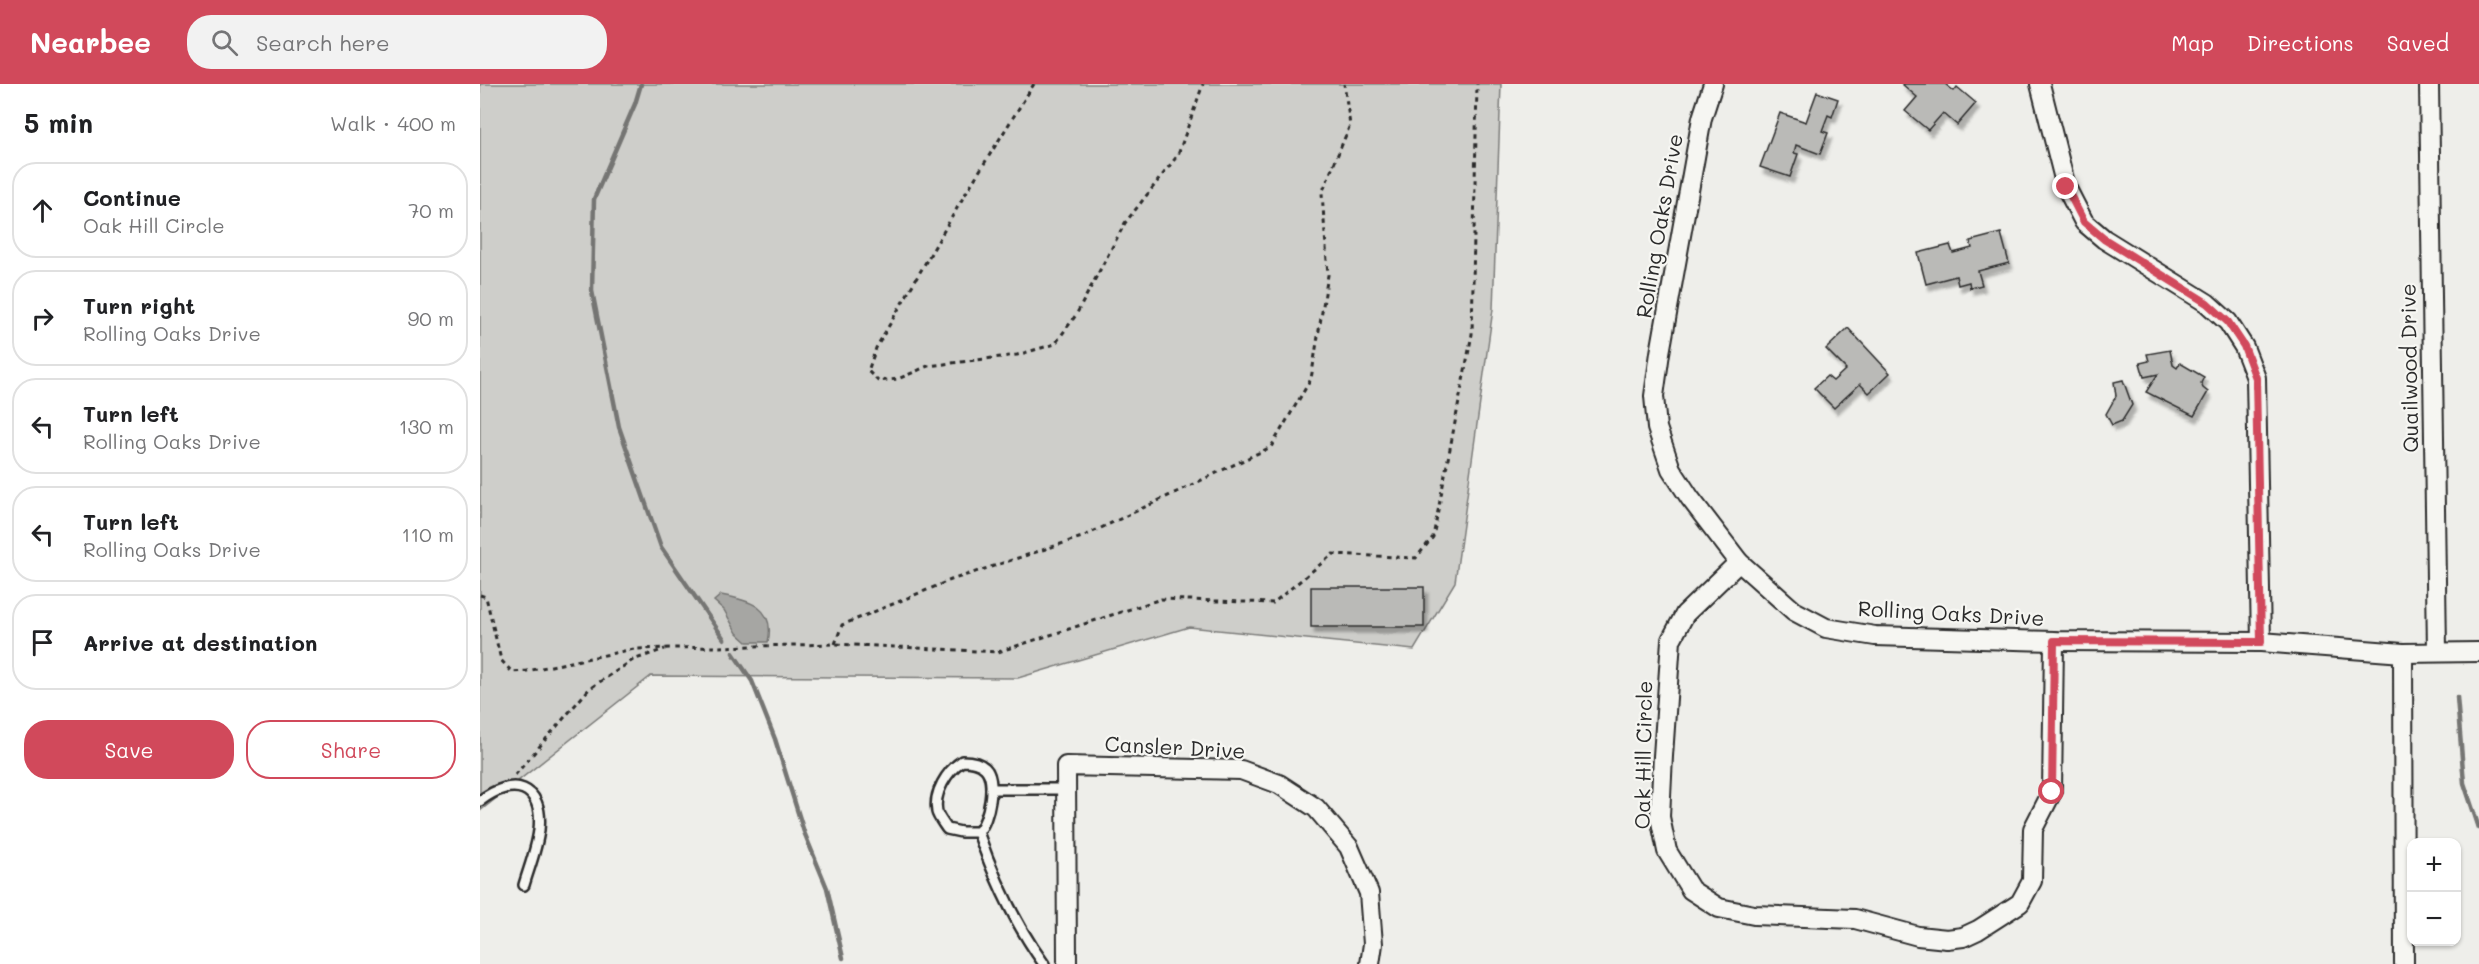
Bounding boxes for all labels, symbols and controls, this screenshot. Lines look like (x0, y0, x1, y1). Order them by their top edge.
search box (187, 15, 607, 69)
text: Nearbee (30, 24, 151, 60)
icon: search (208, 26, 241, 59)
text: Search here (256, 28, 390, 57)
text: Map (2171, 29, 2214, 56)
text: Directions (2247, 29, 2354, 56)
text: Saved (2387, 29, 2449, 56)
text: 5 min (24, 106, 93, 140)
text: Walk · 400 m (330, 110, 456, 136)
street label: Rolling Oaks Drive (1629, 131, 1688, 320)
route end (2052, 173, 2078, 199)
text: Continue (83, 183, 181, 212)
icon: ahead (26, 194, 59, 227)
text: 70 m (408, 197, 454, 223)
text: Oak Hill Circle (83, 212, 225, 238)
street label: Quailwood Drive (2394, 283, 2423, 453)
text: Turn right (83, 291, 195, 320)
icon: right (26, 302, 59, 335)
text: 90 m (408, 305, 454, 331)
text: Rolling Oaks Drive (83, 320, 261, 346)
text: Turn left (83, 399, 179, 428)
icon: left (26, 410, 59, 443)
text: 130 m (399, 413, 454, 439)
text: Rolling Oaks Drive (83, 428, 261, 454)
text: Turn left (83, 507, 179, 536)
icon: left (26, 518, 59, 551)
text: 110 m (401, 521, 454, 547)
text: Rolling Oaks Drive (83, 536, 261, 562)
street label: Rolling Oaks Drive (1857, 594, 2045, 631)
icon: arrive (26, 626, 59, 659)
text: Arrive at destination (83, 628, 318, 657)
street label: Oak Hill Circle (1628, 680, 1657, 830)
button: Save (24, 720, 234, 779)
button: Share (246, 720, 456, 779)
street label: Cansler Drive (1104, 729, 1246, 764)
route start (2038, 778, 2064, 804)
map controls (2407, 838, 2461, 946)
button: + (2407, 838, 2461, 892)
button: − (2407, 892, 2461, 946)

